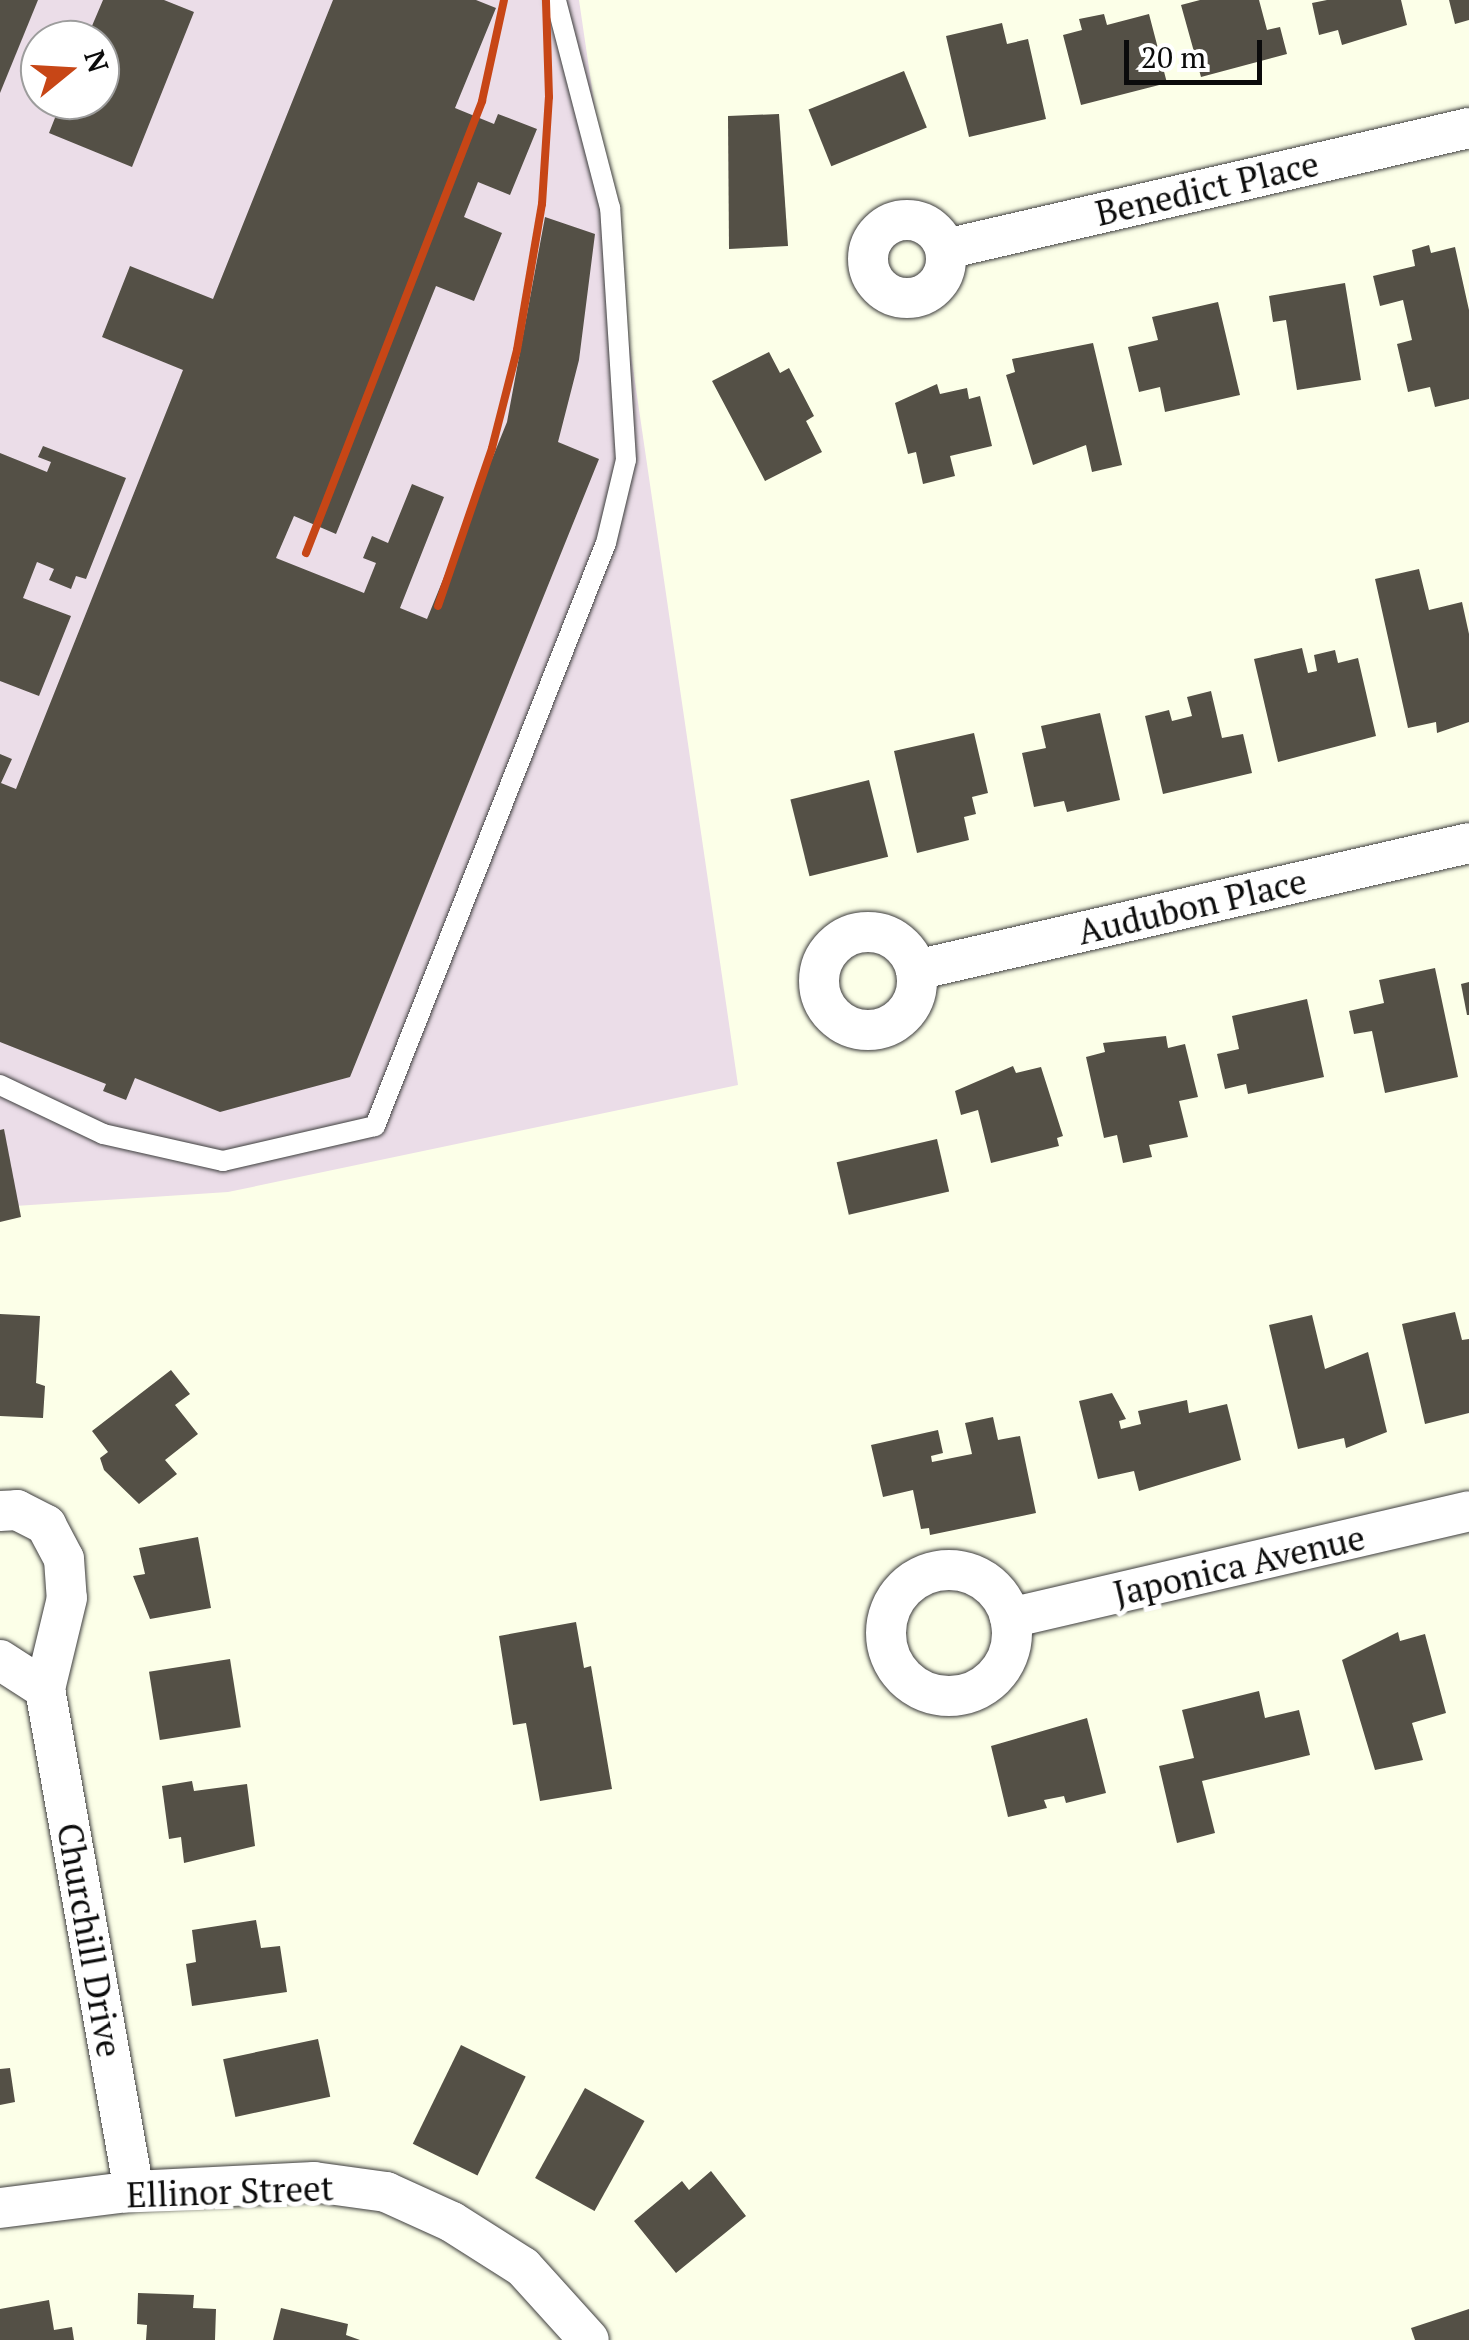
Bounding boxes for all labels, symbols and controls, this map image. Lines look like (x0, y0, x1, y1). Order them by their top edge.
north arrow (20, 20, 120, 120)
scale bar (1129, 20, 1266, 82)
text: 20 m (1141, 37, 1206, 77)
text: N (76, 45, 118, 77)
street label: Benedict Place (1091, 142, 1323, 234)
street label: Audubon Place (1073, 859, 1311, 953)
street label: Japonica Avenue (1109, 1516, 1369, 1614)
street label: Churchill Drive (49, 1820, 131, 2060)
street label: Ellinor Street (126, 2166, 334, 2216)

